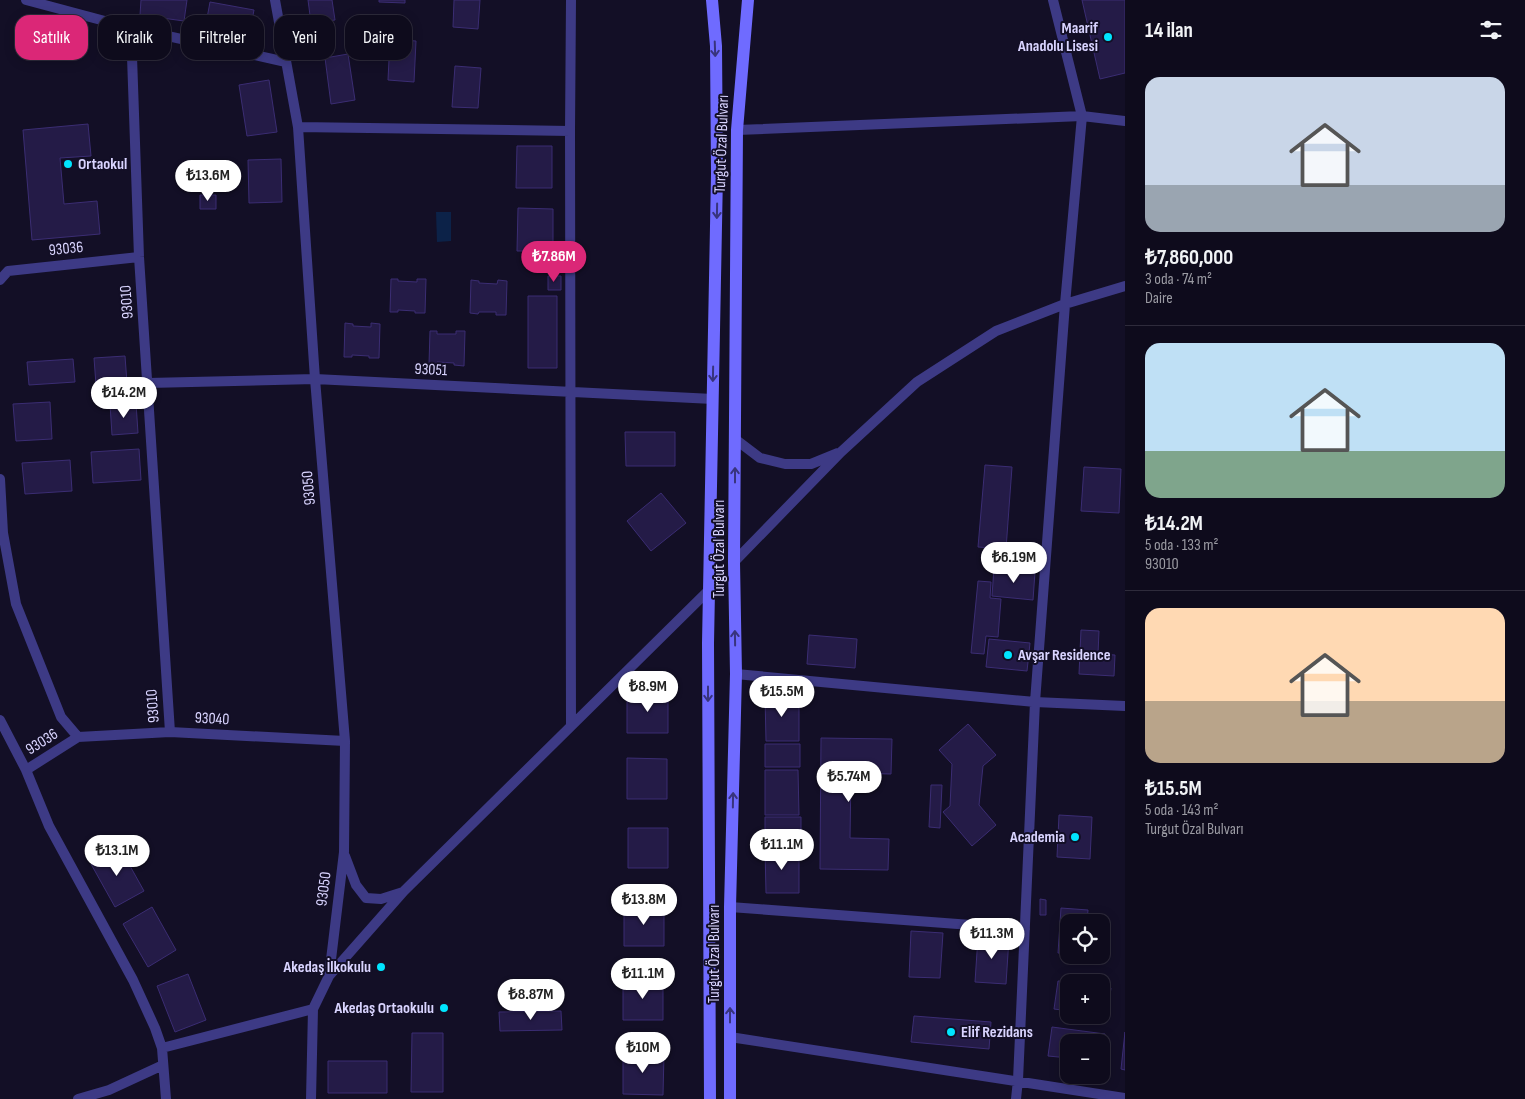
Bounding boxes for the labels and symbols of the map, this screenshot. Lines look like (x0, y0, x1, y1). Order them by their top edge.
place label: Maarif Anadolu Lisesi (1017, 19, 1099, 56)
marker: Maarif Anadolu Lisesi (1102, 31, 1114, 43)
one-way arrow (711, 40, 720, 56)
street label: Turgut Özal Bulvarı (711, 94, 733, 194)
place label: Ortaokul (78, 155, 127, 174)
marker: Ortaokul (62, 158, 74, 170)
pin: ₺13.6M (167, 160, 249, 202)
one-way arrow (712, 203, 721, 219)
street label: 93036 (48, 238, 84, 260)
pin: ₺7.86M (513, 240, 595, 283)
street label: 93010 (116, 285, 138, 319)
street label: 93051 (414, 360, 448, 380)
one-way arrow (708, 365, 718, 381)
pin: ₺14.2M (83, 376, 165, 419)
one-way arrow (730, 468, 740, 484)
street label: 93050 (298, 470, 320, 506)
street label: Turgut Özal Bulvarı (710, 500, 729, 598)
pin: ₺6.19M (973, 542, 1055, 584)
one-way arrow (730, 630, 740, 646)
place label: Avşar Residence (1017, 646, 1111, 665)
marker: Avşar Residence (1002, 649, 1014, 661)
pin: ₺8.9M (613, 670, 683, 713)
pin: ₺15.5M (741, 676, 823, 718)
one-way arrow (703, 685, 713, 701)
street label: 93010 (142, 689, 164, 723)
street label: 93040 (194, 709, 230, 729)
street label: 93036 (22, 725, 62, 759)
pin: ₺5.74M (808, 760, 890, 803)
one-way arrow (728, 793, 737, 809)
pin: ₺11.1M (741, 828, 823, 871)
place label: Academia (1009, 828, 1065, 847)
marker: Academia (1069, 831, 1081, 843)
pin: ₺13.1M (76, 834, 158, 877)
street label: 93050 (312, 871, 336, 907)
pin: ₺13.8M (603, 884, 685, 926)
street label: Turgut Özal Bulvarı (705, 905, 724, 1003)
pin: ₺11.3M (951, 918, 1033, 960)
place label: Akedaş İlkokulu (283, 958, 371, 977)
pin: ₺11.1M (602, 958, 684, 1000)
marker: Akedaş İlkokulu (375, 961, 387, 973)
pin: ₺8.87M (490, 978, 572, 1021)
place label: Akedaş Ortaokulu (334, 999, 434, 1018)
marker: Akedaş Ortaokulu (438, 1002, 450, 1014)
one-way arrow (725, 1008, 735, 1024)
place label: Elif Rezidans (961, 1023, 1033, 1042)
marker: Elif Rezidans (945, 1026, 957, 1038)
pin: ₺10M (613, 1032, 673, 1074)

